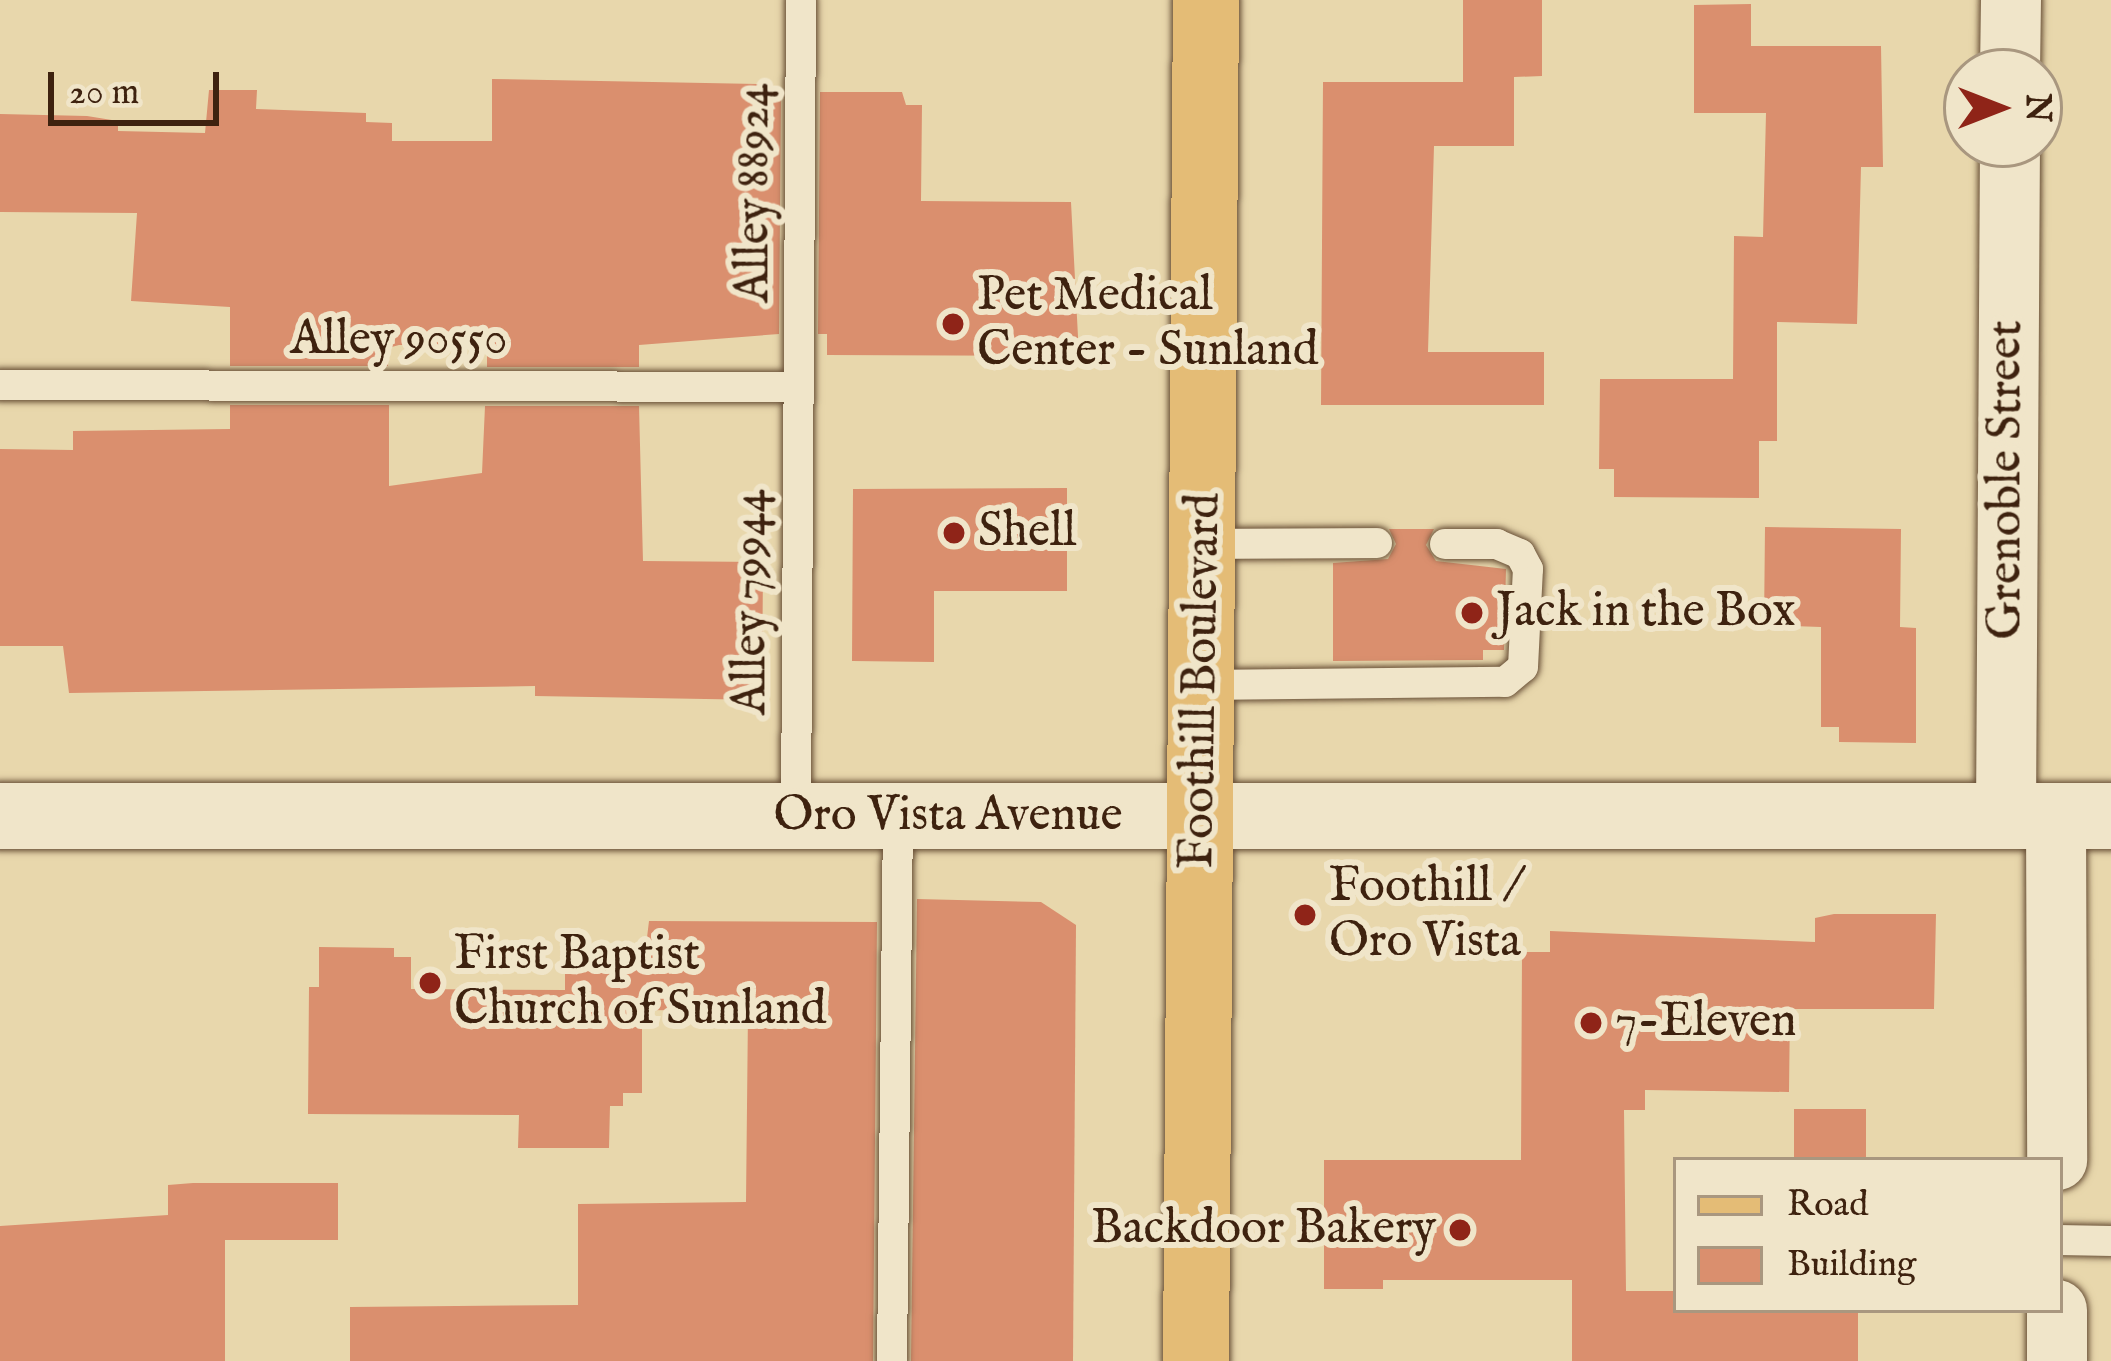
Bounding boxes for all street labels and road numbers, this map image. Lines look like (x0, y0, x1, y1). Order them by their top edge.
street label: Alley 88924 (726, 83, 784, 303)
street label: Alley 90550 (290, 312, 508, 370)
street label: Grenoble Street (1978, 320, 2036, 640)
street label: Alley 79944 (723, 489, 781, 715)
street label: Foothill Boulevard (1170, 493, 1234, 869)
street label: Oro Vista Avenue (773, 788, 1123, 846)

